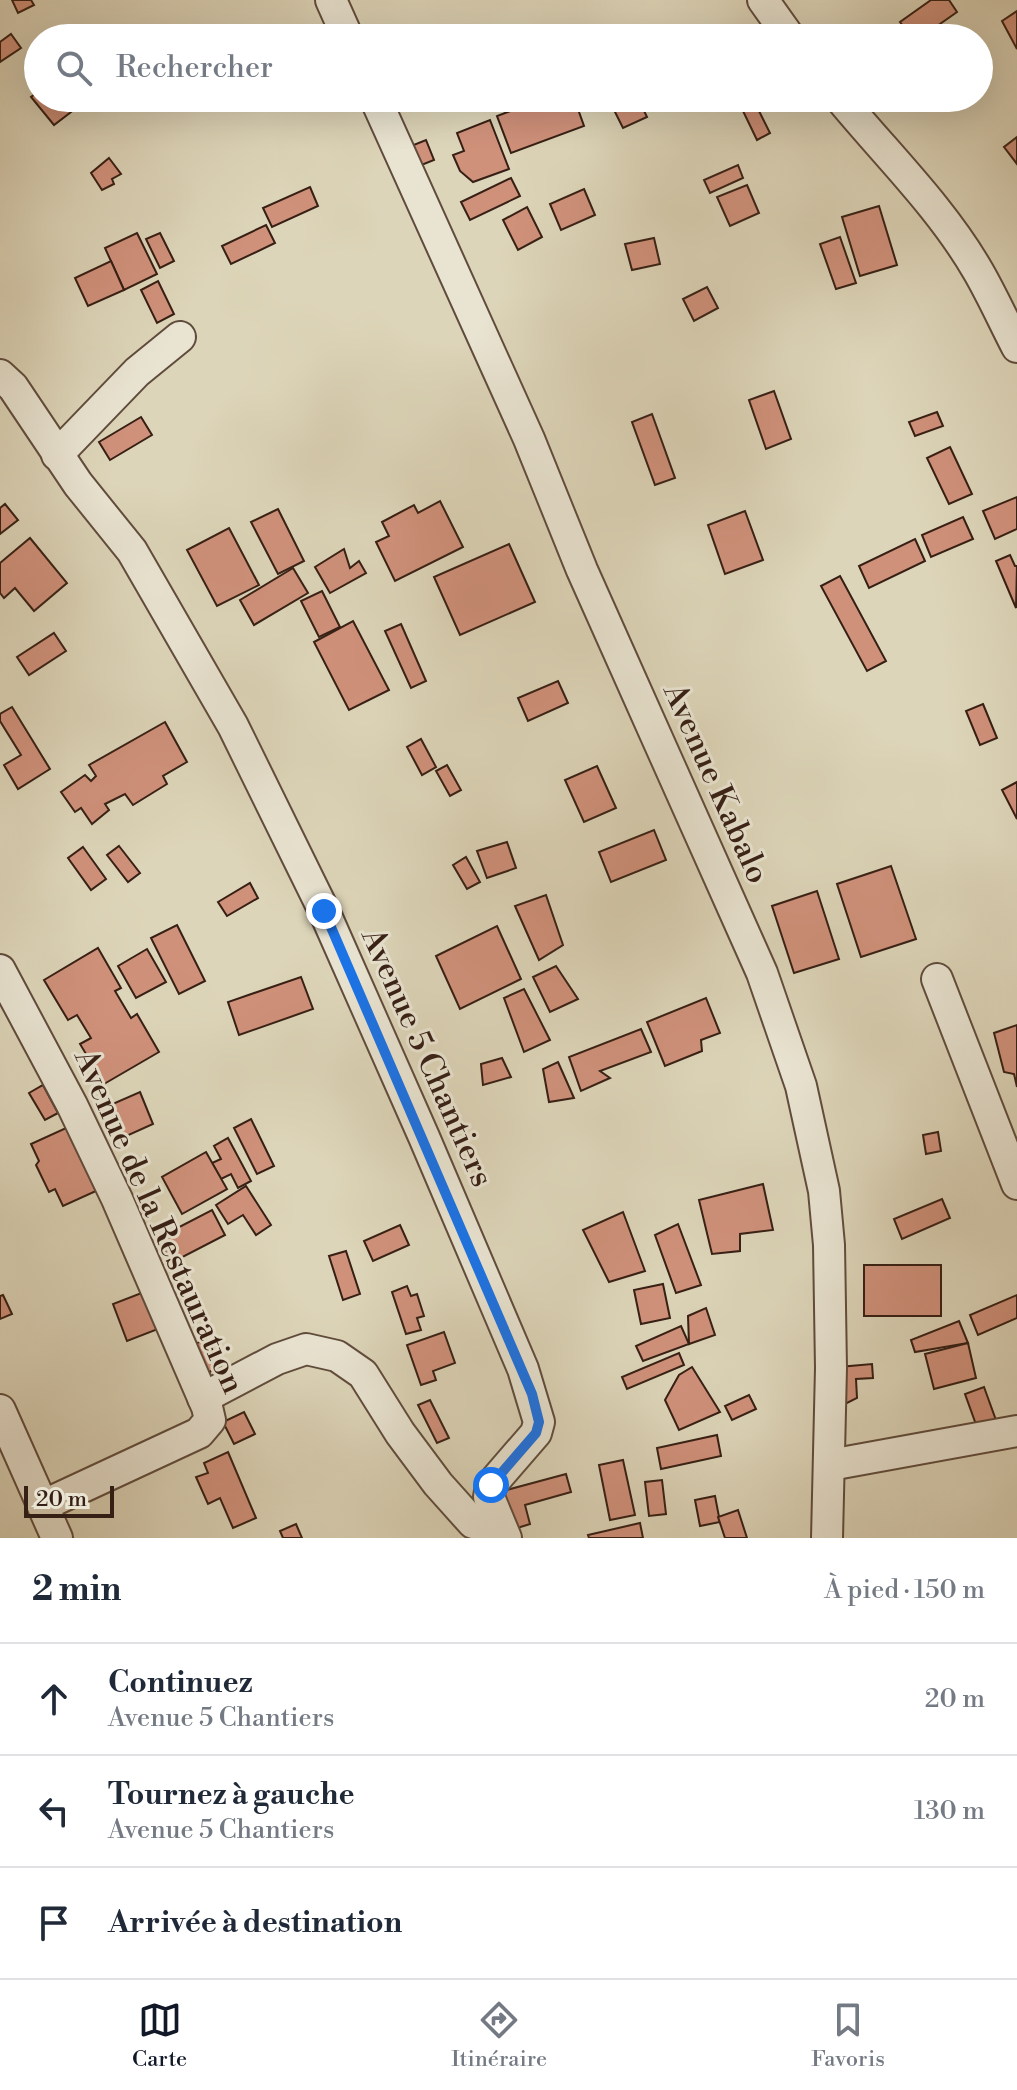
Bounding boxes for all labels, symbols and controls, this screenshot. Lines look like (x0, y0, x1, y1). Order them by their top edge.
search box (24, 24, 993, 112)
icon: search (52, 46, 96, 90)
text: Rechercher (116, 49, 273, 87)
street label: Avenue Kabalo (654, 676, 778, 890)
route end (306, 893, 342, 929)
street label: Avenue 5 Chantiers (352, 921, 502, 1193)
street label: Avenue de la Restauration (65, 1042, 253, 1400)
route start (473, 1467, 509, 1503)
scale bar (24, 1482, 114, 1518)
text: 20 m (36, 1486, 87, 1513)
text: 2 min (32, 1569, 121, 1611)
text: À pied · 150 m (824, 1574, 985, 1606)
text: Continuez (108, 1664, 253, 1702)
icon: ahead (32, 1677, 76, 1721)
text: 20 m (925, 1683, 985, 1715)
text: Avenue 5 Chantiers (108, 1702, 334, 1734)
text: Tournez à gauche (108, 1776, 355, 1814)
icon: left (32, 1789, 76, 1833)
text: 130 m (914, 1795, 985, 1827)
text: Avenue 5 Chantiers (108, 1814, 334, 1846)
icon: arrive (32, 1901, 76, 1945)
text: Arrivée à destination (108, 1904, 402, 1942)
tab: Carte (132, 1998, 187, 2073)
tab: Itinéraire (451, 1998, 547, 2073)
tab: Favoris (811, 1998, 885, 2073)

